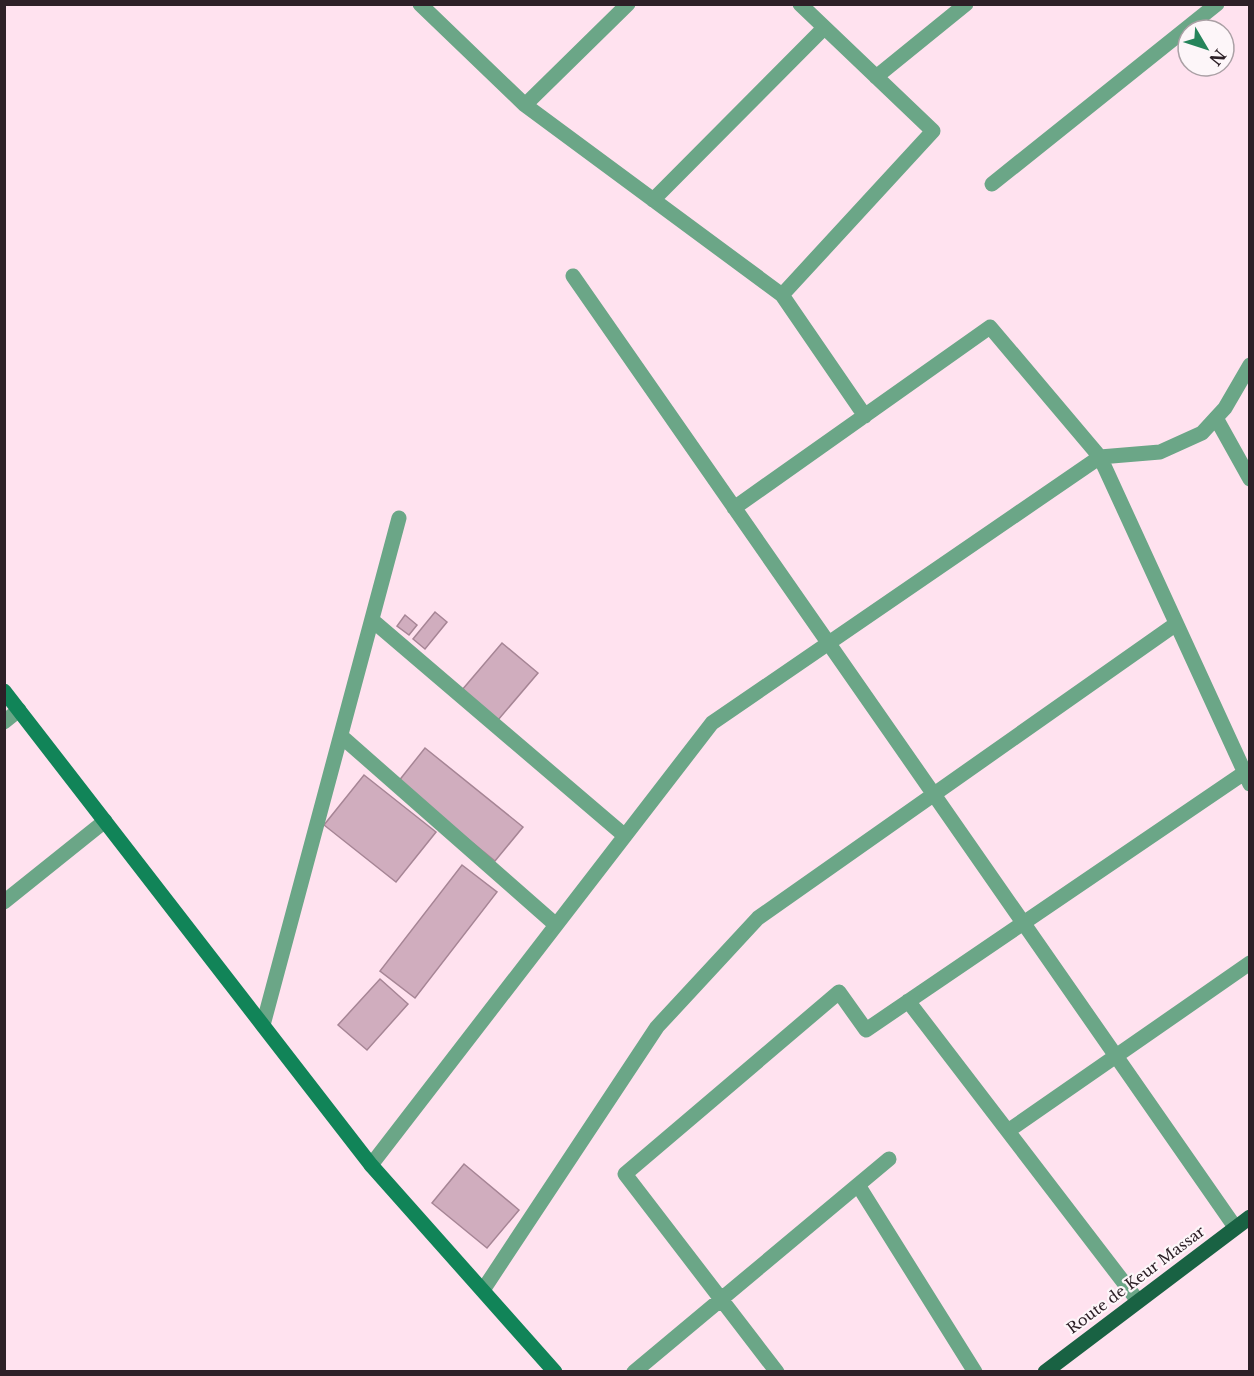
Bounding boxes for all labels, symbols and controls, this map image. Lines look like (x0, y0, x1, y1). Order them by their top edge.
north arrow (1176, 18, 1236, 78)
text: N (1205, 45, 1230, 70)
street label: Route de Keur Massar (1063, 1221, 1209, 1338)

